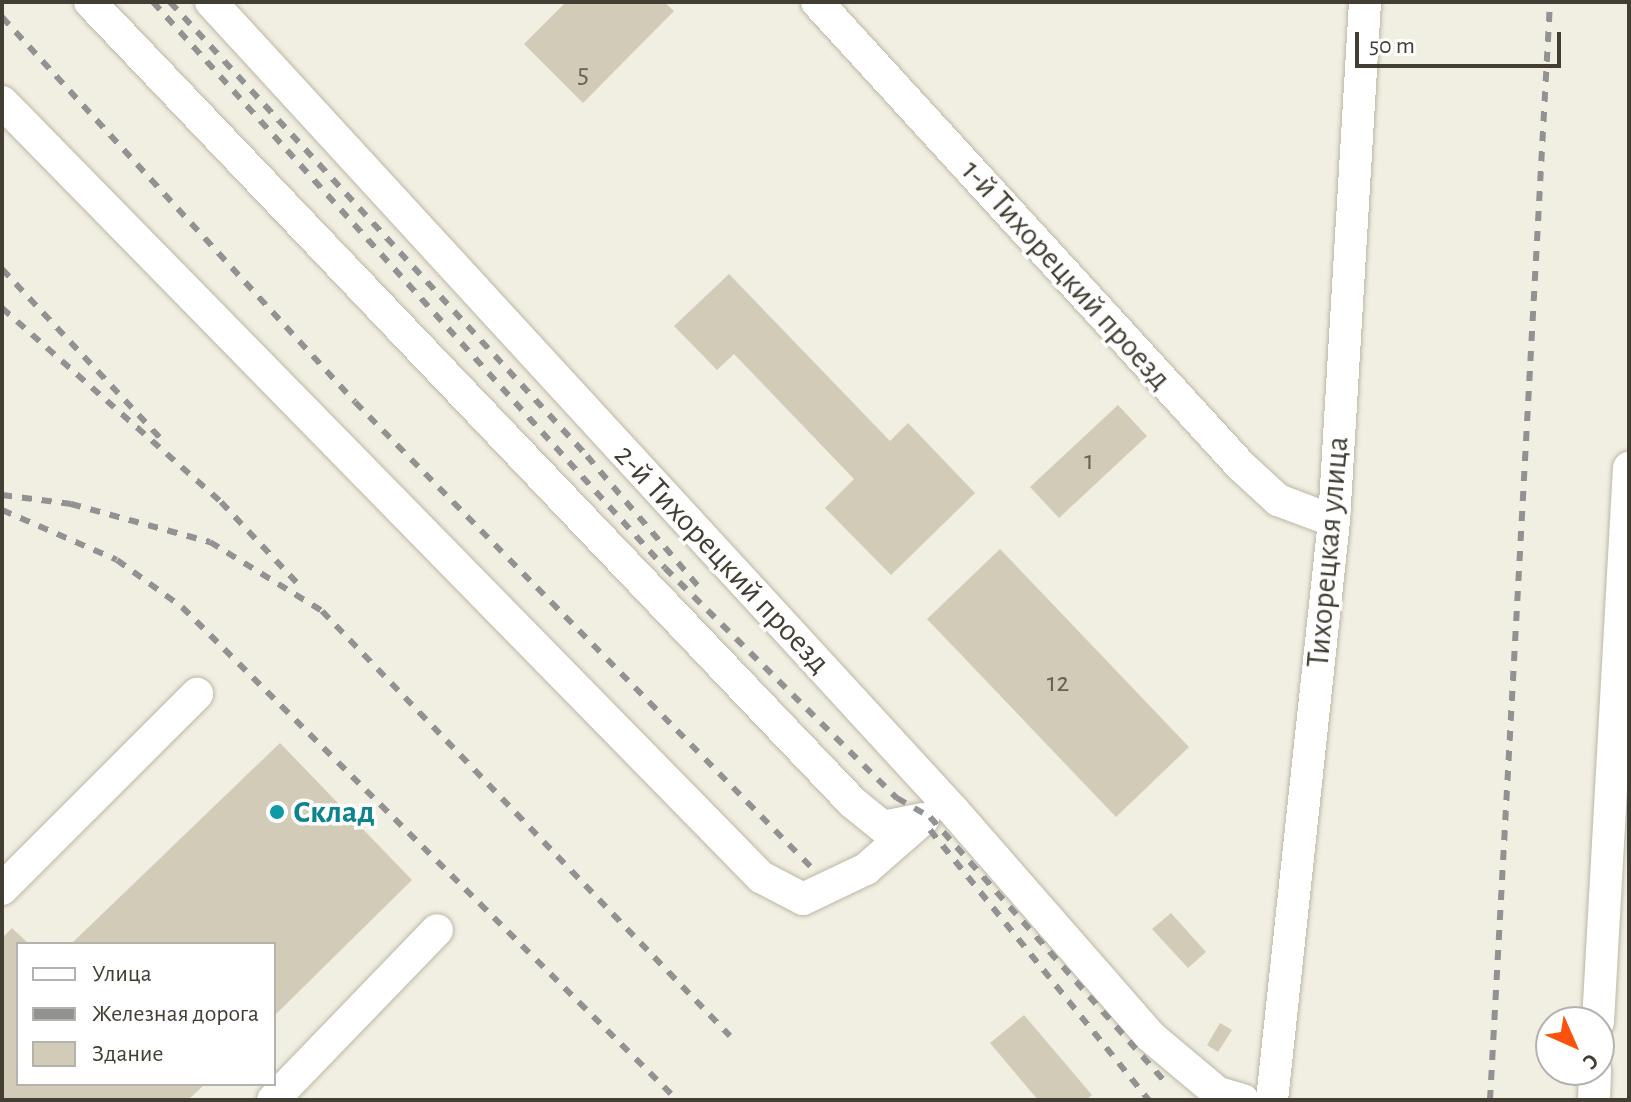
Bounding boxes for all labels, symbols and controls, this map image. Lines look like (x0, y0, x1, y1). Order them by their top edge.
scale bar (1359, 16, 1565, 66)
text: 50 m (1369, 34, 1415, 58)
house number: 5 (577, 57, 589, 91)
street label: 1-й Тихорецкий проезд (953, 152, 1179, 398)
street label: Тихорецкая улица (1299, 435, 1357, 669)
street label: 2-й Тихорецкий проезд (606, 436, 838, 682)
house number: 1 (1084, 444, 1094, 478)
house number: 12 (1047, 666, 1069, 700)
place label: Склад (293, 793, 375, 831)
marker: Склад (268, 803, 286, 821)
legend (16, 942, 276, 1086)
text: Улица (92, 962, 152, 986)
text: Железная дорога (92, 1002, 259, 1026)
north arrow (1535, 1006, 1615, 1086)
text: Здание (92, 1042, 163, 1066)
text: С (1578, 1049, 1603, 1074)

